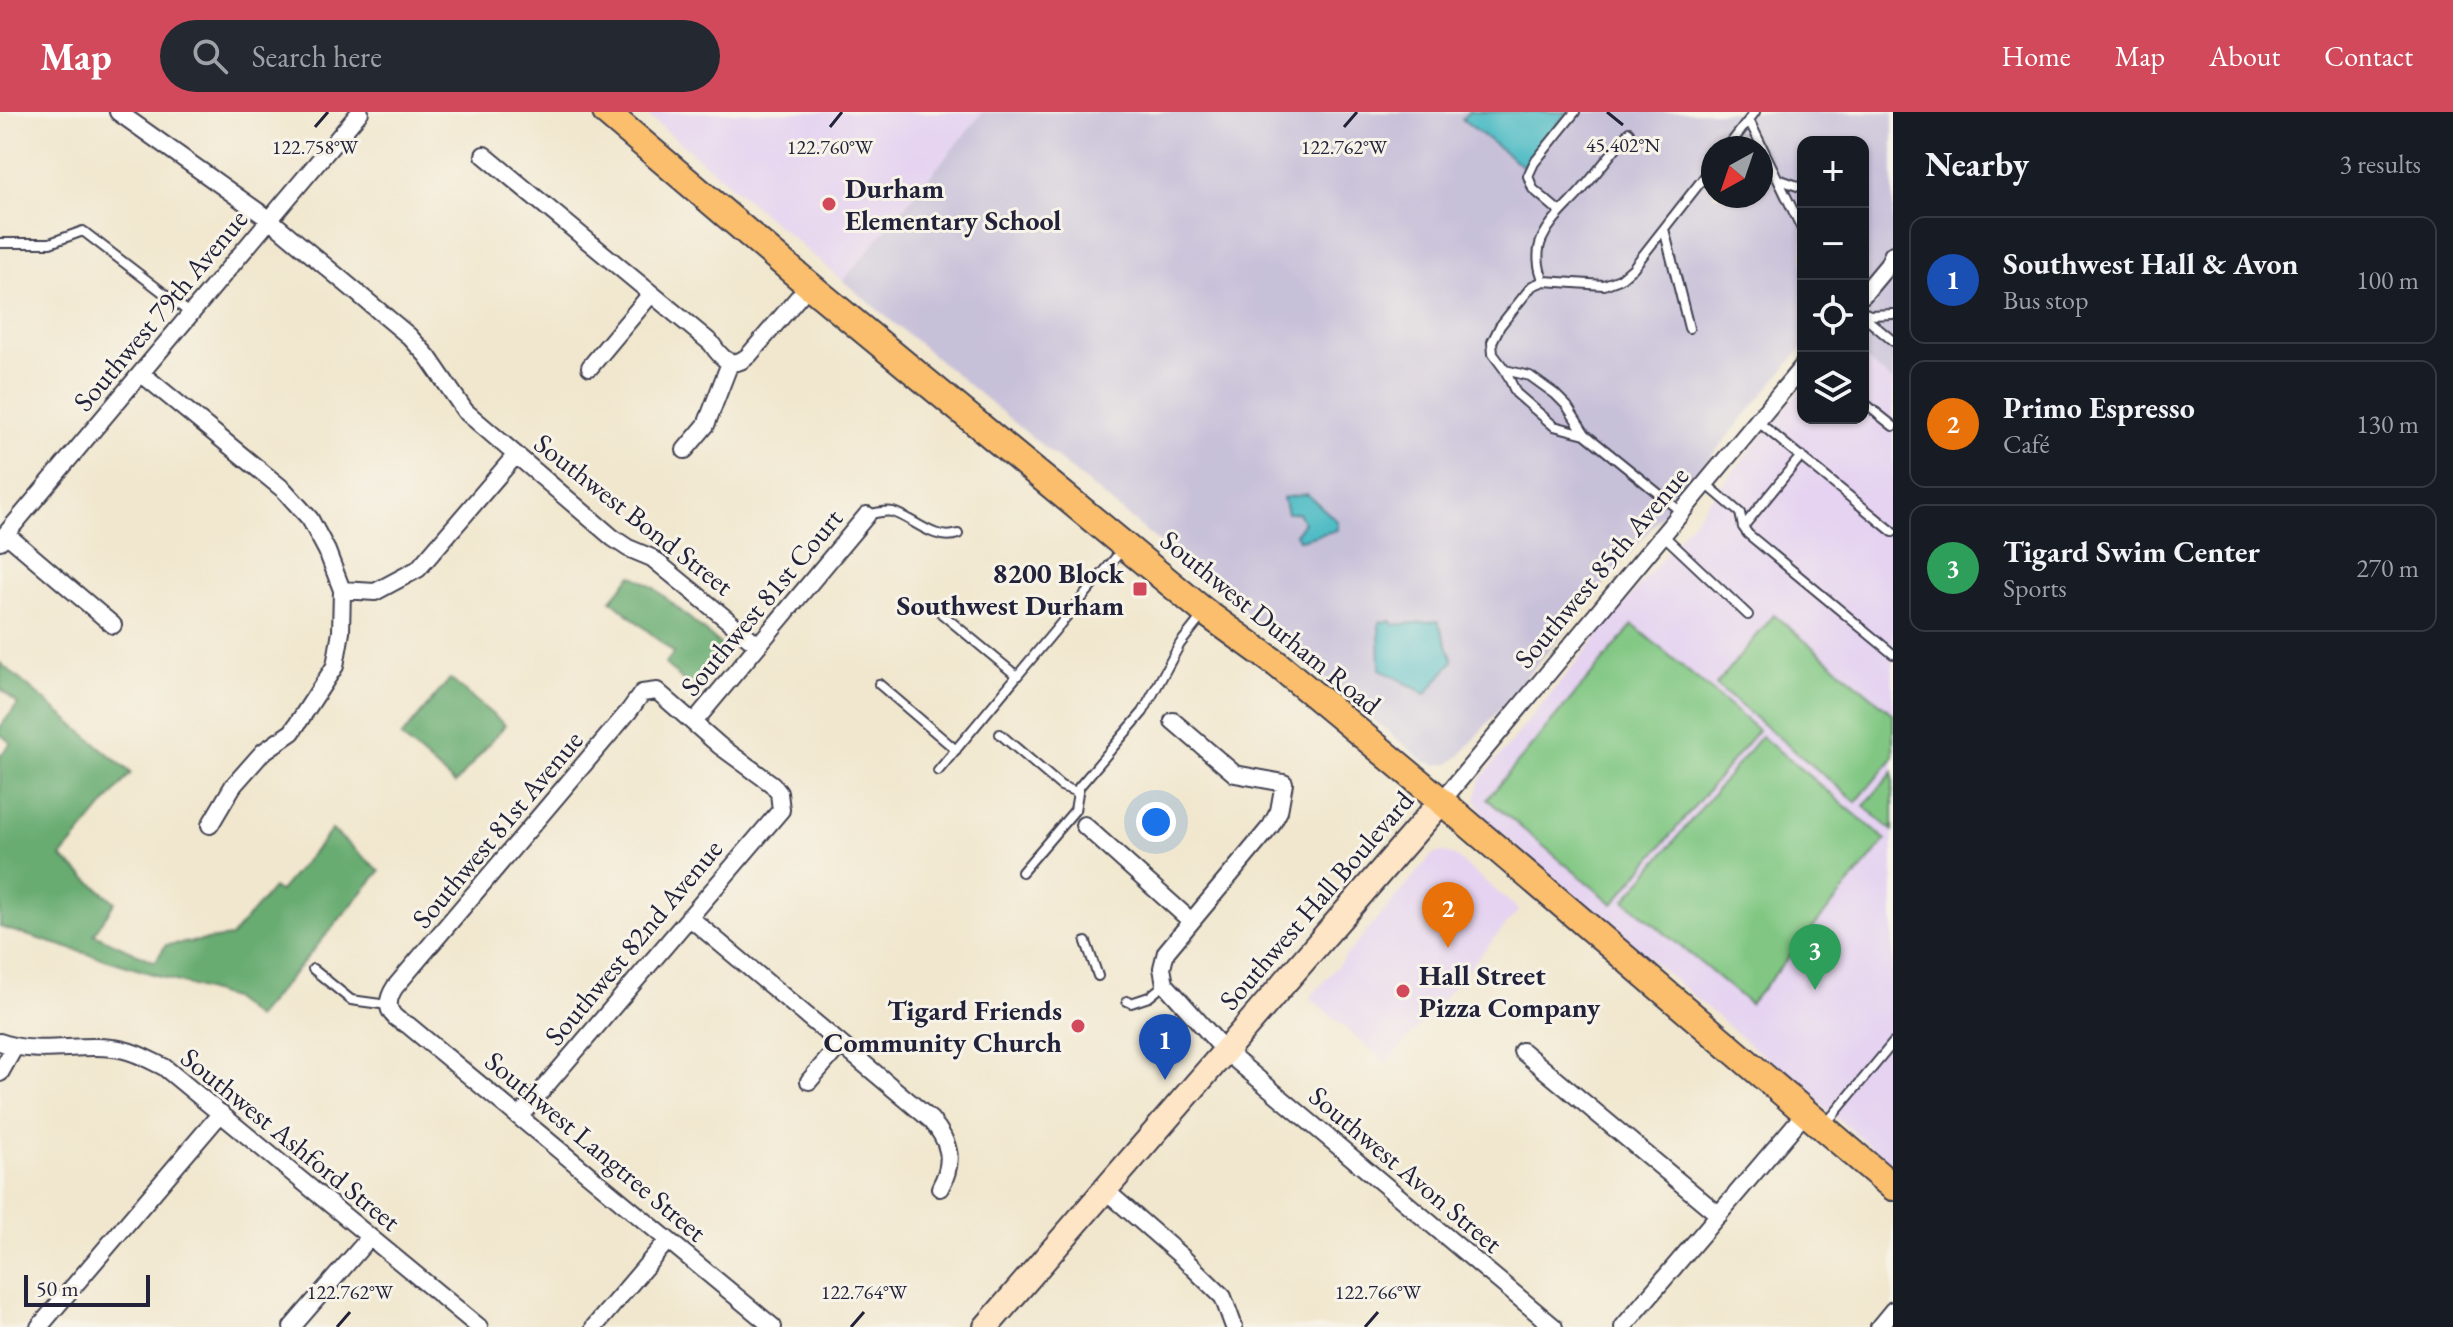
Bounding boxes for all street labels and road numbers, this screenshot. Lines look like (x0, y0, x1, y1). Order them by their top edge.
street label: Southwest 79th Avenue (65, 201, 255, 418)
street label: Southwest Bond Street (527, 425, 741, 603)
street label: Southwest 85th Avenue (1506, 458, 1696, 675)
street label: Southwest 81st Court (672, 501, 850, 703)
street label: Southwest Durham Road (1153, 522, 1389, 723)
street label: Southwest 81st Avenue (404, 723, 590, 935)
street label: Southwest Hall Boulevard (1211, 782, 1422, 1017)
street label: Southwest 82nd Avenue (536, 831, 730, 1053)
street label: Southwest Ashford Street (174, 1039, 408, 1239)
street label: Southwest Langtree Street (478, 1043, 714, 1249)
street label: Southwest Avon Street (1302, 1078, 1510, 1261)

